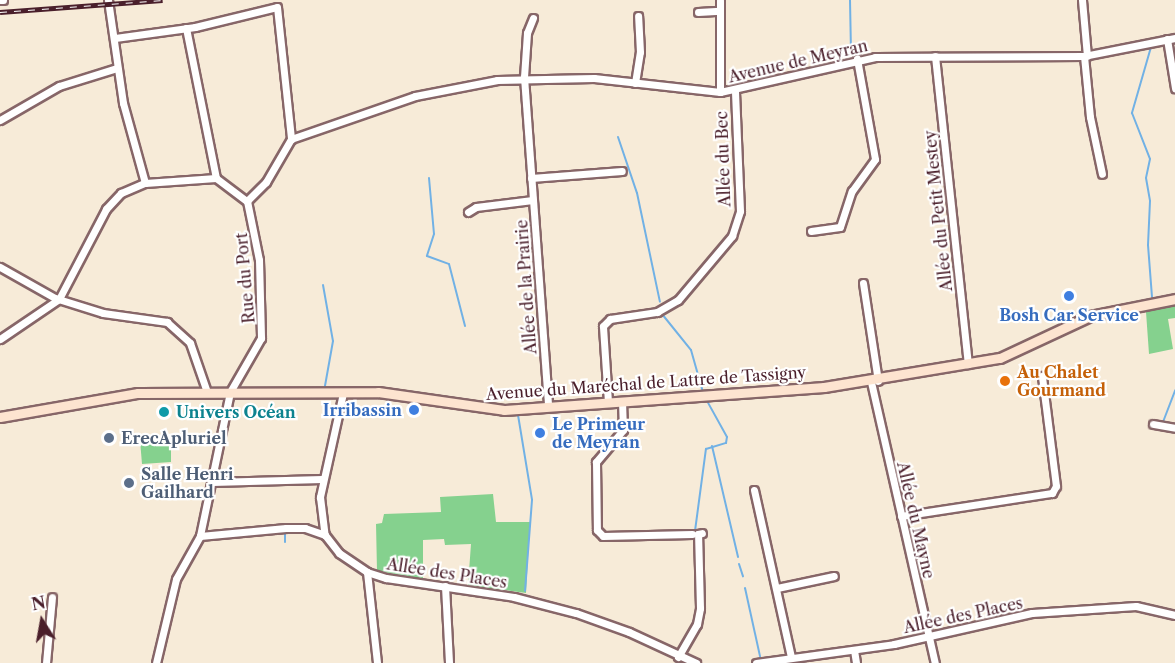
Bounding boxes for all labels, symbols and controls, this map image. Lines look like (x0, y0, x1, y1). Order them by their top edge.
street label: Avenue de Meyran (726, 36, 870, 86)
street label: Allée du Bec (712, 111, 734, 207)
street label: Allée du Petit Mestey (920, 130, 956, 292)
street label: Allée de la Prairie (512, 219, 540, 355)
street label: Rue du Port (231, 232, 259, 324)
marker: Bosh Car Service (1062, 289, 1076, 303)
place label: Bosh Car Service (999, 305, 1139, 325)
street label: Avenue du Maréchal de Lattre de Tassigny (485, 362, 807, 404)
place label: Au Chalet Gourmand (1017, 362, 1106, 400)
marker: Au Chalet Gourmand (998, 374, 1012, 388)
place label: Irribassin (323, 400, 402, 420)
place label: Univers Océan (176, 402, 296, 422)
marker: Irribassin (407, 403, 421, 417)
marker: Univers Océan (157, 405, 171, 419)
place label: Le Primeur de Meyran (552, 414, 645, 452)
marker: Le Primeur de Meyran (533, 426, 547, 440)
place label: ErecApluriel (121, 428, 227, 448)
marker: ErecApluriel (102, 431, 116, 445)
street label: Allée du Mayne (893, 460, 939, 580)
place label: Salle Henri Gailhard (141, 464, 234, 502)
marker: Salle Henri Gailhard (122, 476, 136, 490)
street label: Allée des Places (385, 554, 509, 592)
north arrow (12, 591, 72, 651)
text: N (30, 592, 47, 614)
street label: Allée des Places (902, 593, 1024, 637)

